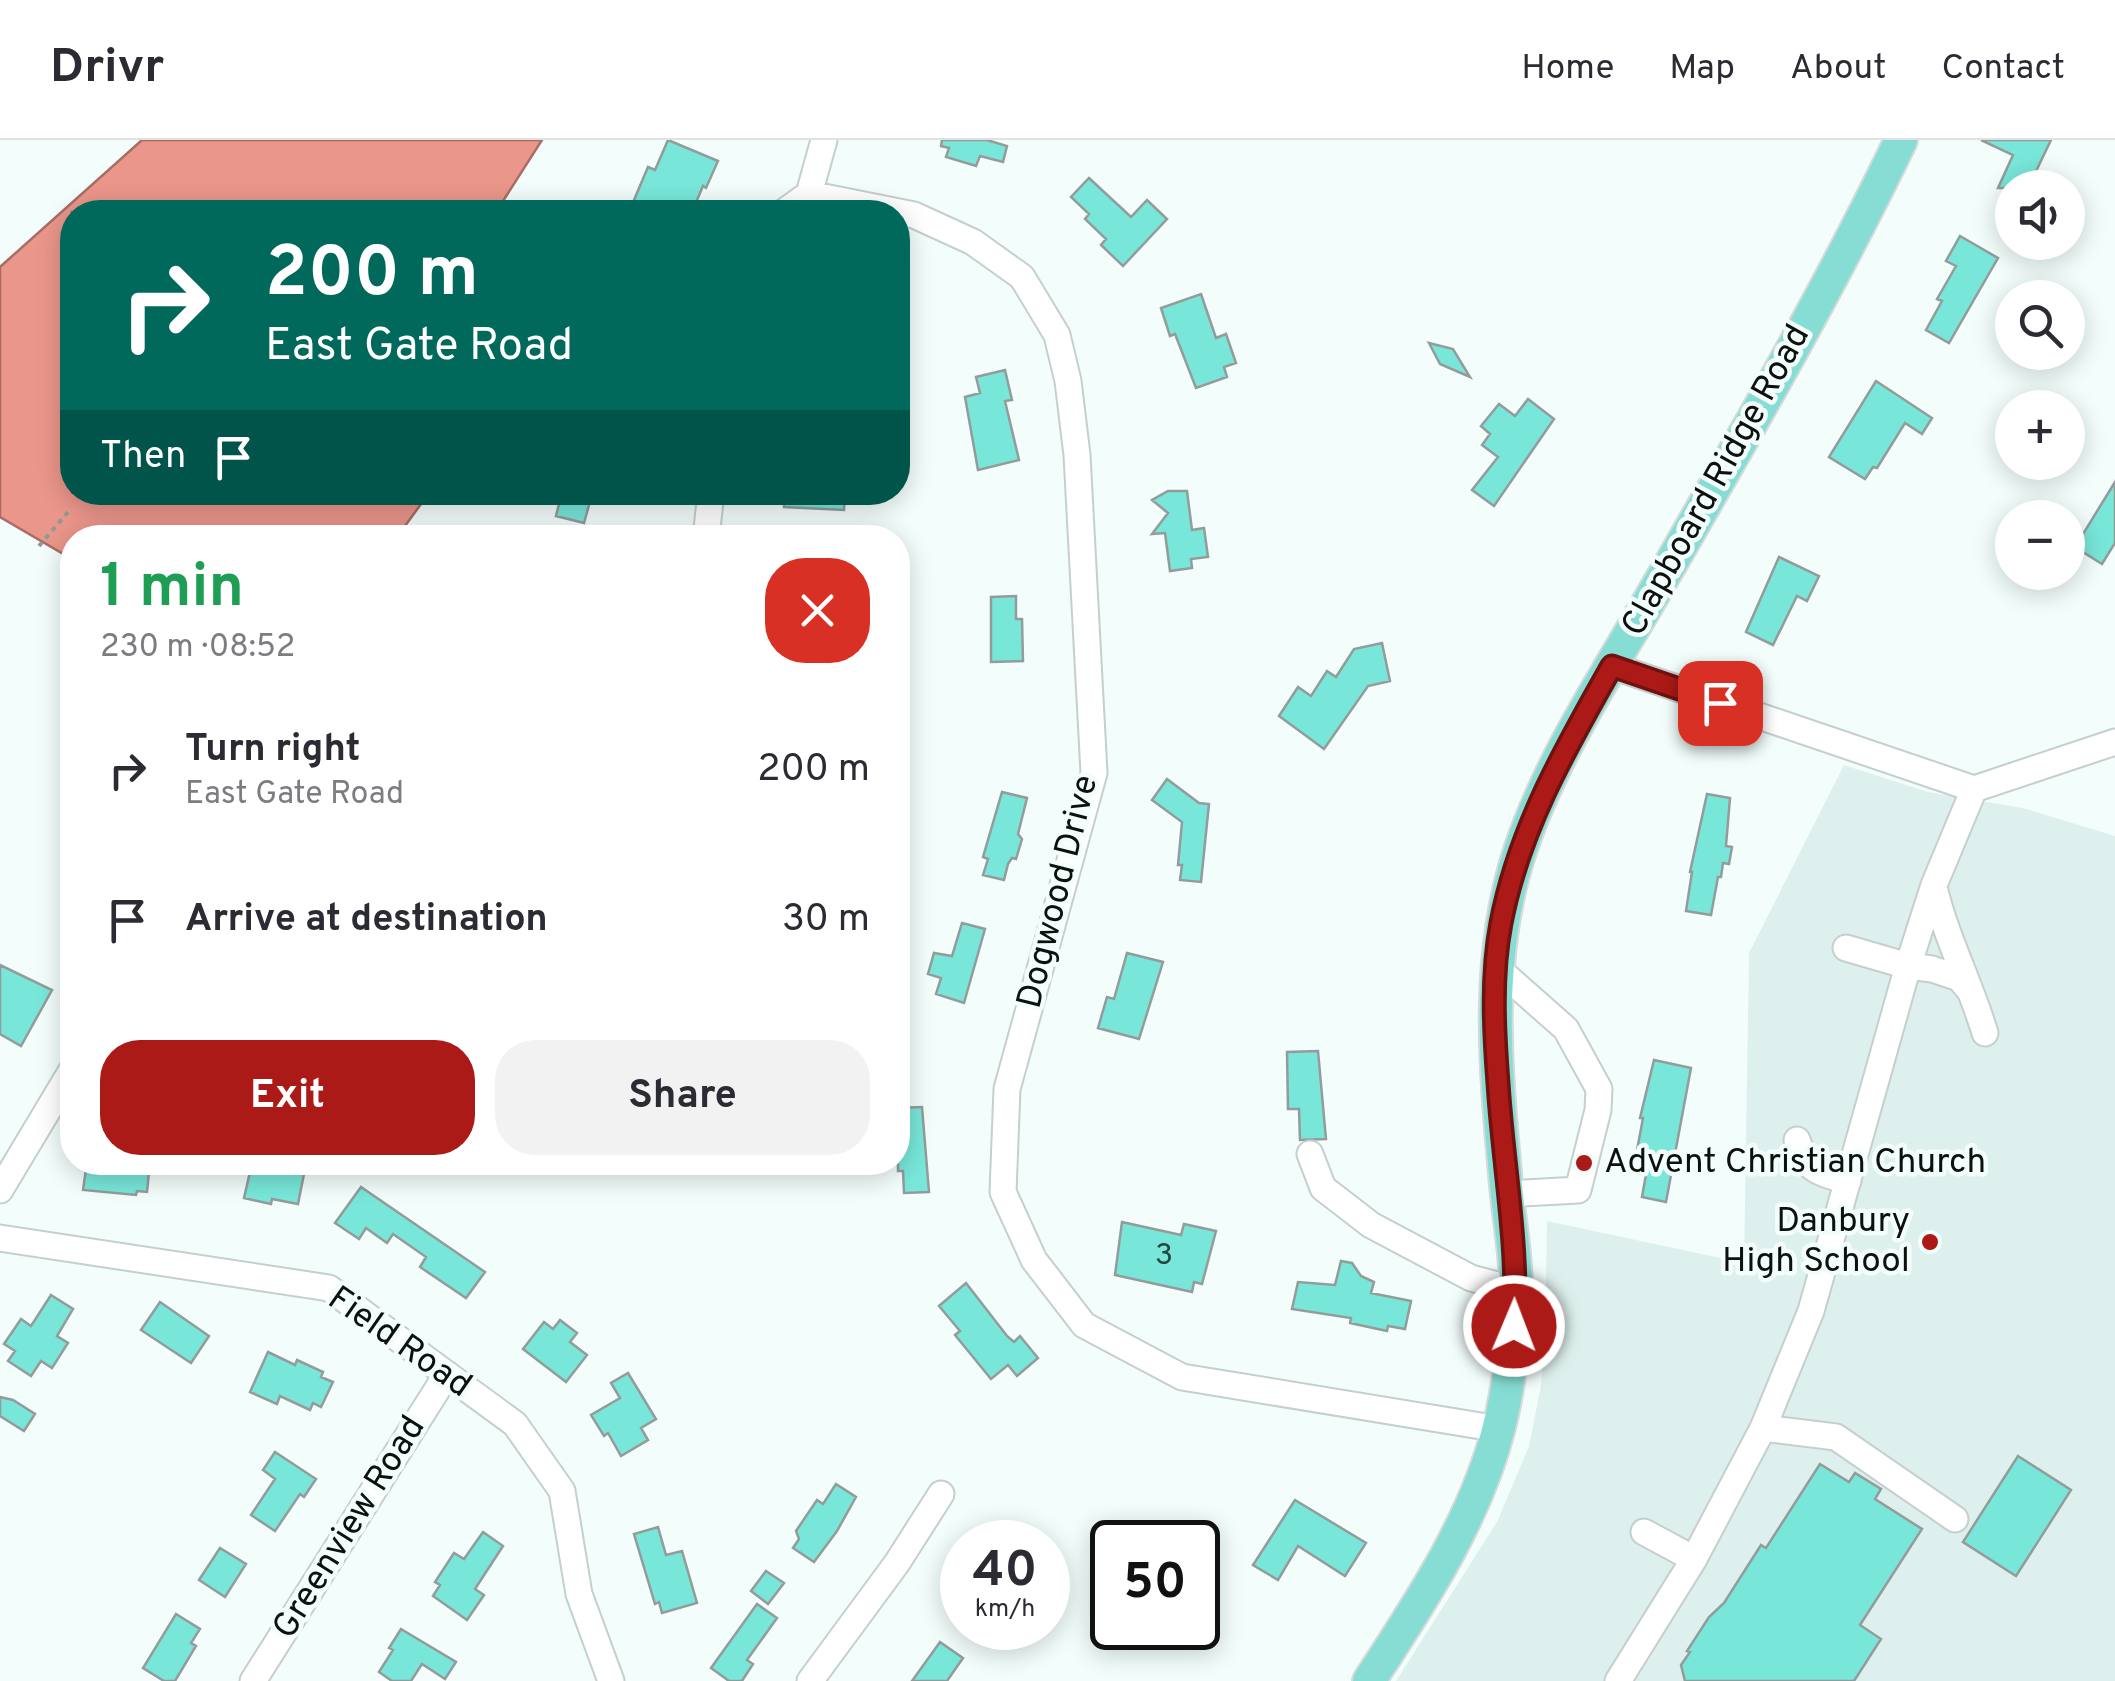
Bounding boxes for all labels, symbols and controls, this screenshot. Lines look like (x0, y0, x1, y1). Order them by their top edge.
text: Drivr (50, 39, 164, 99)
text: Home (1521, 47, 1614, 91)
text: Map (1669, 47, 1735, 91)
text: About (1790, 47, 1886, 91)
text: Contact (1941, 47, 2065, 91)
map controls (1995, 170, 2085, 590)
button: sound (1995, 170, 2085, 260)
text: 200 m (265, 232, 479, 321)
icon: right (100, 240, 230, 370)
button: search (1995, 280, 2085, 370)
street label: Clapboard Ridge Road (1613, 317, 1821, 645)
text: East Gate Road (265, 319, 573, 376)
button: + (1995, 390, 2085, 480)
icon: arrive (206, 430, 261, 485)
text: Then (100, 433, 186, 482)
button: − (1995, 500, 2085, 590)
text: 1 min (100, 552, 244, 628)
button: close (765, 558, 870, 663)
text: 230 m · 08:52 (100, 628, 295, 668)
pin (1678, 661, 1763, 746)
icon: arrive (1693, 676, 1748, 731)
text: Turn right (185, 726, 360, 775)
icon: right (100, 743, 155, 798)
text: 200 m (757, 746, 870, 795)
street label: Dogwood Drive (1009, 771, 1109, 1013)
text: East Gate Road (185, 775, 404, 815)
icon: arrive (100, 893, 155, 948)
text: Arrive at destination (185, 896, 548, 945)
text: 30 m (782, 896, 870, 945)
button: Exit (100, 1040, 475, 1155)
button: Share (495, 1040, 870, 1155)
place label: Advent Christian Church (1604, 1141, 1986, 1185)
marker: Advent Christian Church (1573, 1152, 1595, 1174)
place label: Danbury High School (1722, 1200, 1910, 1284)
marker: Danbury High School (1919, 1231, 1941, 1253)
house number: 3 (1155, 1238, 1173, 1275)
position arrow (1462, 1274, 1566, 1378)
street label: Field Road (319, 1278, 479, 1408)
street label: Greenview Road (264, 1408, 436, 1648)
speed limit sign: 50 (1090, 1520, 1220, 1650)
text: 40 (972, 1541, 1038, 1604)
text: km/h (975, 1594, 1035, 1626)

